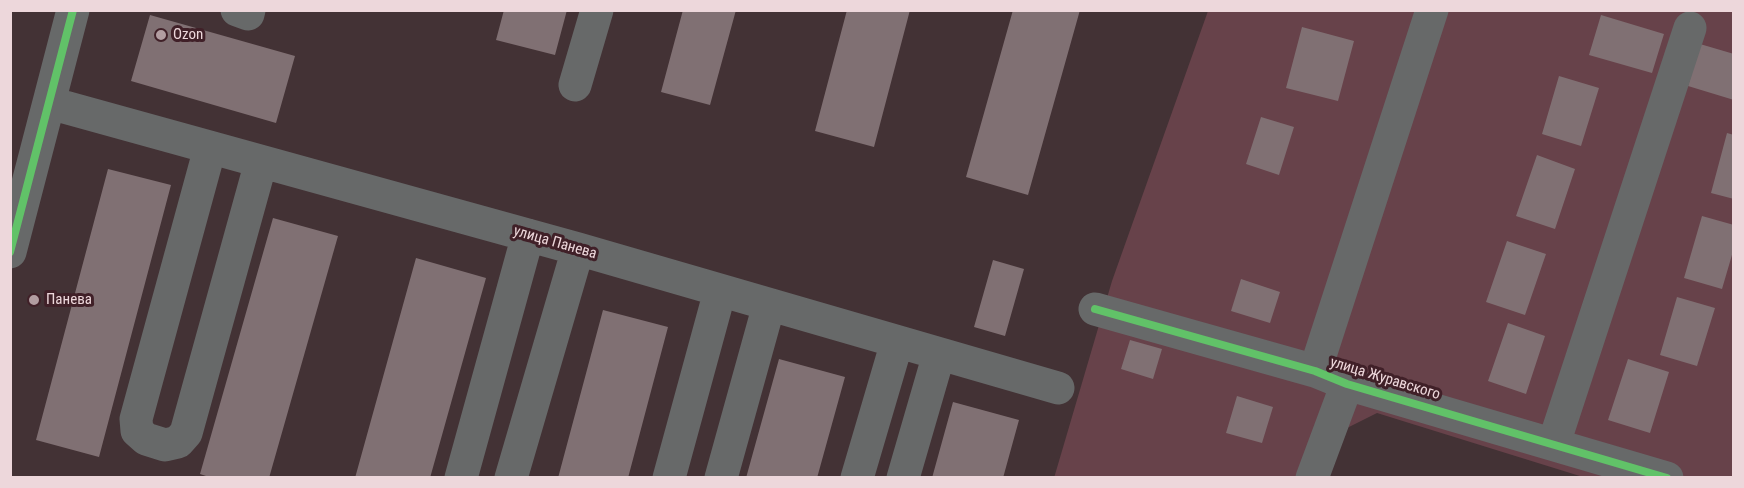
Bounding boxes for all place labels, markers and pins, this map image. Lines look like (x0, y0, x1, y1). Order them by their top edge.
place label: Ozon (173, 26, 203, 44)
marker: Ozon (154, 28, 168, 42)
place label: Панева (46, 291, 92, 309)
marker: Панева (27, 293, 41, 307)

